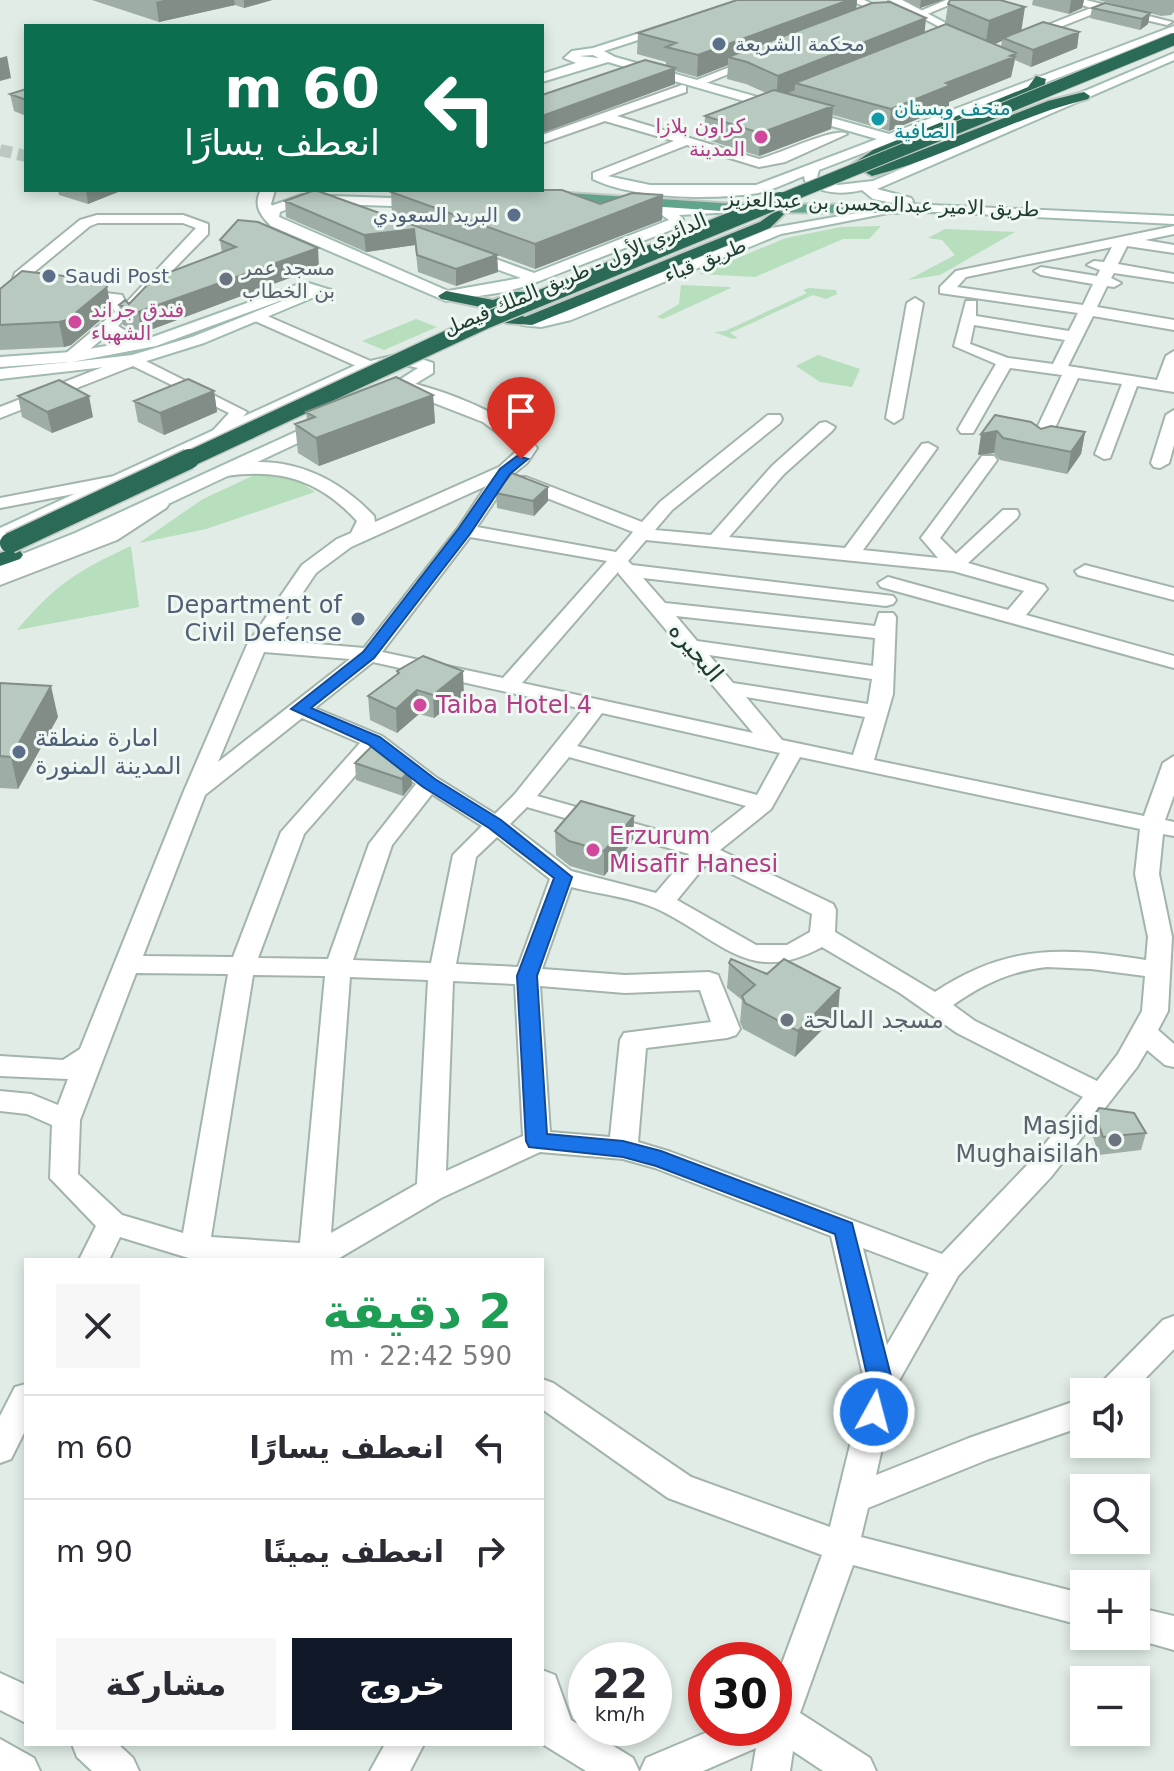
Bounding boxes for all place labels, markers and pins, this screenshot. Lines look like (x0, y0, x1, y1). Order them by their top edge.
place label: محكمة الشريعة (735, 32, 865, 56)
marker: محكمة الشريعة (710, 35, 728, 53)
place label: متحف وبستان الصافية (894, 96, 1011, 143)
marker: متحف وبستان الصافية (869, 110, 887, 128)
place label: كراون بلازا المدينة (655, 114, 745, 161)
marker: كراون بلازا المدينة (752, 128, 770, 146)
place label: البريد السعودي (373, 203, 498, 228)
marker: البريد السعودي (505, 206, 523, 224)
place label: مسجد عمر بن الخطاب (241, 256, 335, 303)
place label: Saudi Post (65, 264, 169, 288)
marker: Saudi Post (40, 267, 58, 285)
marker: مسجد عمر بن الخطاب (217, 270, 235, 288)
place label: فندق جراند الشهباء (91, 298, 184, 345)
marker: فندق جراند الشهباء (66, 313, 84, 331)
pin (487, 377, 555, 459)
place label: Department of Civil Defense (166, 591, 343, 647)
marker: Department of Civil Defense (349, 610, 367, 628)
place label: Taiba Hotel 4 (435, 691, 592, 719)
marker: Taiba Hotel 4 (411, 696, 429, 714)
place label: امارة منطقة المدينة المنورة (35, 724, 182, 780)
marker: امارة منطقة المدينة المنورة (10, 743, 28, 761)
place label: Erzurum Misafir Hanesi (609, 822, 778, 878)
marker: Erzurum Misafir Hanesi (584, 841, 602, 859)
place label: مسجد المالحة (803, 1006, 944, 1034)
marker: مسجد المالحة (778, 1011, 796, 1029)
place label: Masjid Mughaisilah (956, 1112, 1099, 1168)
marker: Masjid Mughaisilah (1106, 1131, 1124, 1149)

